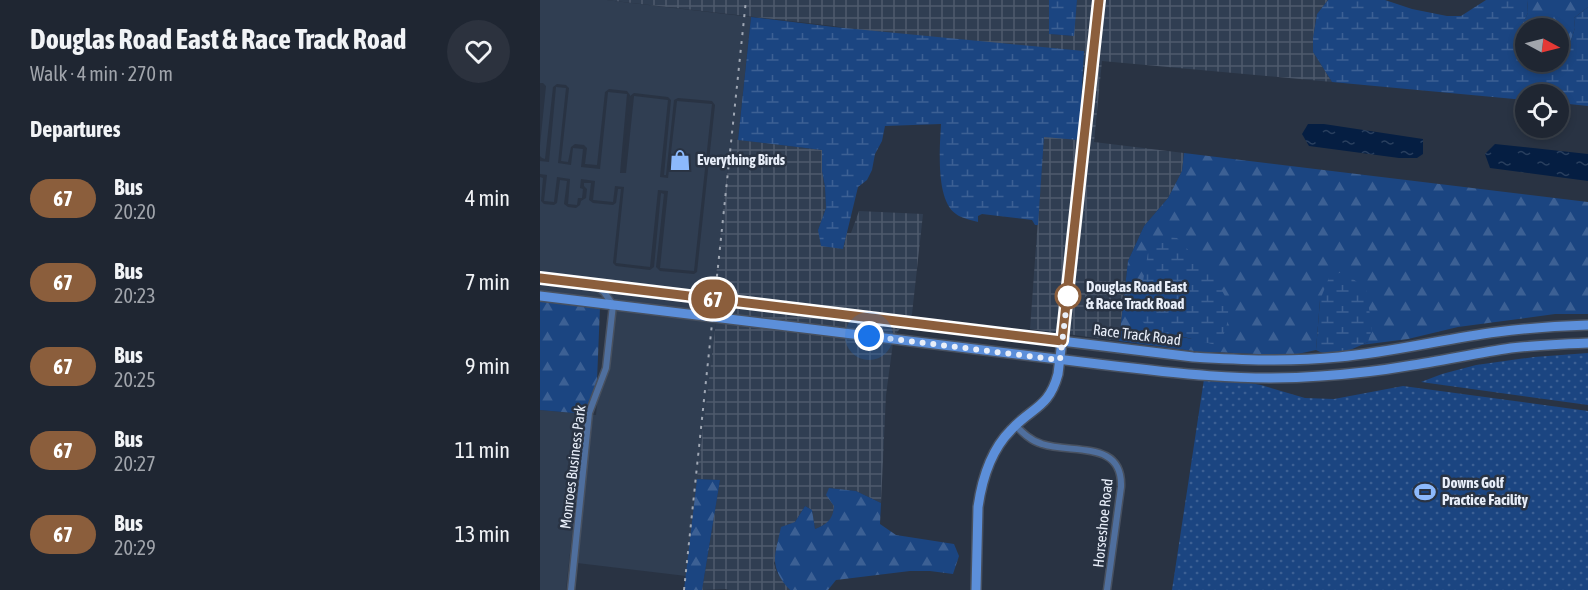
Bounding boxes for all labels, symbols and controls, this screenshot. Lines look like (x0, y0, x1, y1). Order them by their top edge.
north arrow (1515, 18, 1569, 72)
map controls (1515, 18, 1569, 138)
button: heart (447, 20, 510, 83)
text: Douglas Road East & Race Track Road (30, 23, 406, 55)
text: Walk · 4 min · 270 m (30, 62, 173, 85)
button: locate (1515, 84, 1569, 138)
text: Departures (30, 116, 120, 142)
shop icon: Everything Birds (668, 148, 692, 172)
place label: Everything Birds (697, 151, 786, 168)
text: Bus (114, 174, 143, 200)
text: 4 min (465, 185, 510, 211)
text: 67 (53, 186, 73, 210)
text: 20:20 (114, 200, 156, 223)
text: Bus (114, 258, 143, 284)
text: 7 min (465, 269, 510, 295)
text: 67 (53, 270, 73, 294)
place label: Douglas Road East & Race Track Road (1086, 278, 1188, 312)
line badge: 67 (686, 280, 740, 318)
marker: Douglas Road East & Race Track Road (1055, 283, 1081, 309)
text: 20:23 (114, 284, 156, 307)
text: 67 (703, 287, 723, 311)
your location (854, 321, 884, 351)
street label: Race Track Road (1092, 321, 1182, 348)
text: Bus (114, 342, 143, 368)
text: 9 min (465, 353, 510, 379)
text: 67 (53, 354, 73, 378)
text: 20:25 (114, 368, 156, 391)
street label: Monroes Business Park (556, 404, 589, 530)
text: Bus (114, 426, 143, 452)
text: 11 min (455, 437, 510, 463)
text: 67 (53, 438, 73, 462)
text: 20:27 (114, 452, 156, 475)
place label: Downs Golf Practice Facility (1442, 474, 1529, 508)
street label: Horseshoe Road (1089, 478, 1116, 568)
sports icon: Downs Golf Practice Facility (1413, 480, 1437, 504)
text: Bus (114, 510, 143, 536)
text: 13 min (455, 521, 510, 547)
text: 67 (53, 522, 73, 546)
text: 20:29 (114, 536, 156, 559)

